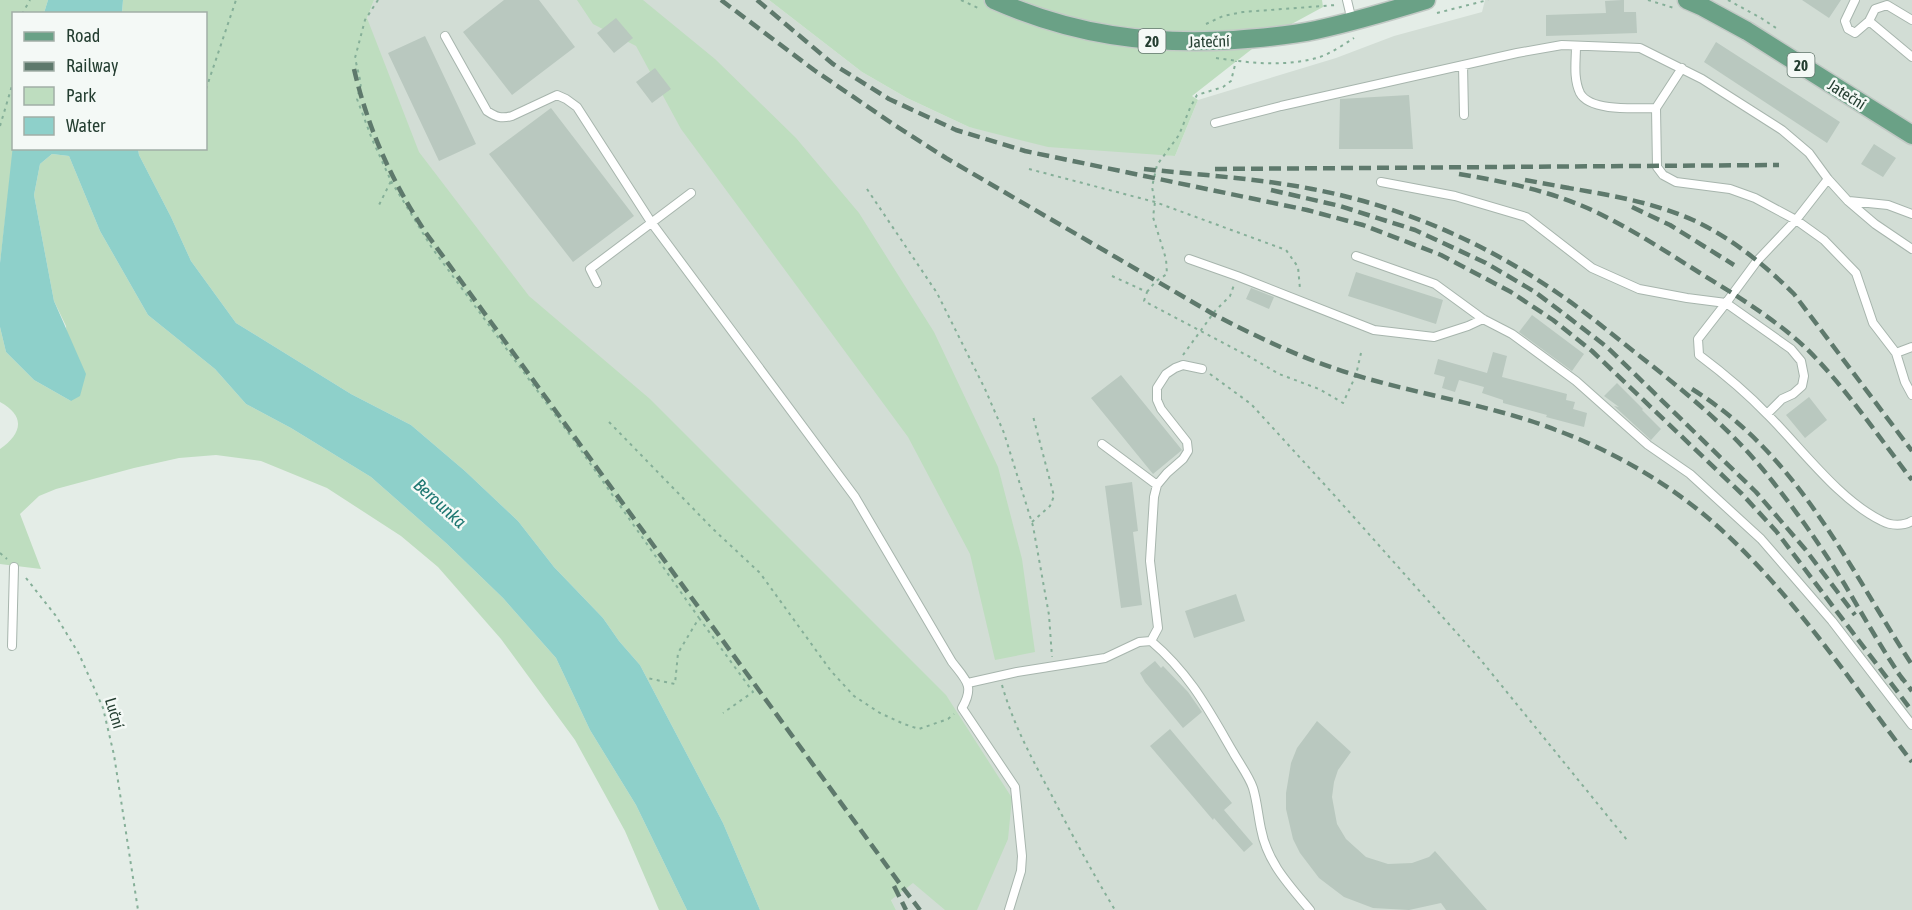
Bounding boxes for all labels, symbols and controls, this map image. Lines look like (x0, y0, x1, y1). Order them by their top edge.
legend (12, 12, 207, 150)
text: Road (66, 25, 100, 46)
road number: 20 (1138, 29, 1166, 53)
street label: Jateční (1188, 31, 1230, 51)
road number: 20 (1788, 53, 1814, 77)
text: Railway (66, 55, 118, 76)
street label: Jateční (1825, 75, 1870, 113)
text: Park (66, 85, 96, 106)
text: Water (66, 115, 106, 136)
water label: Berounka (409, 474, 471, 532)
street label: Luční (102, 695, 128, 731)

